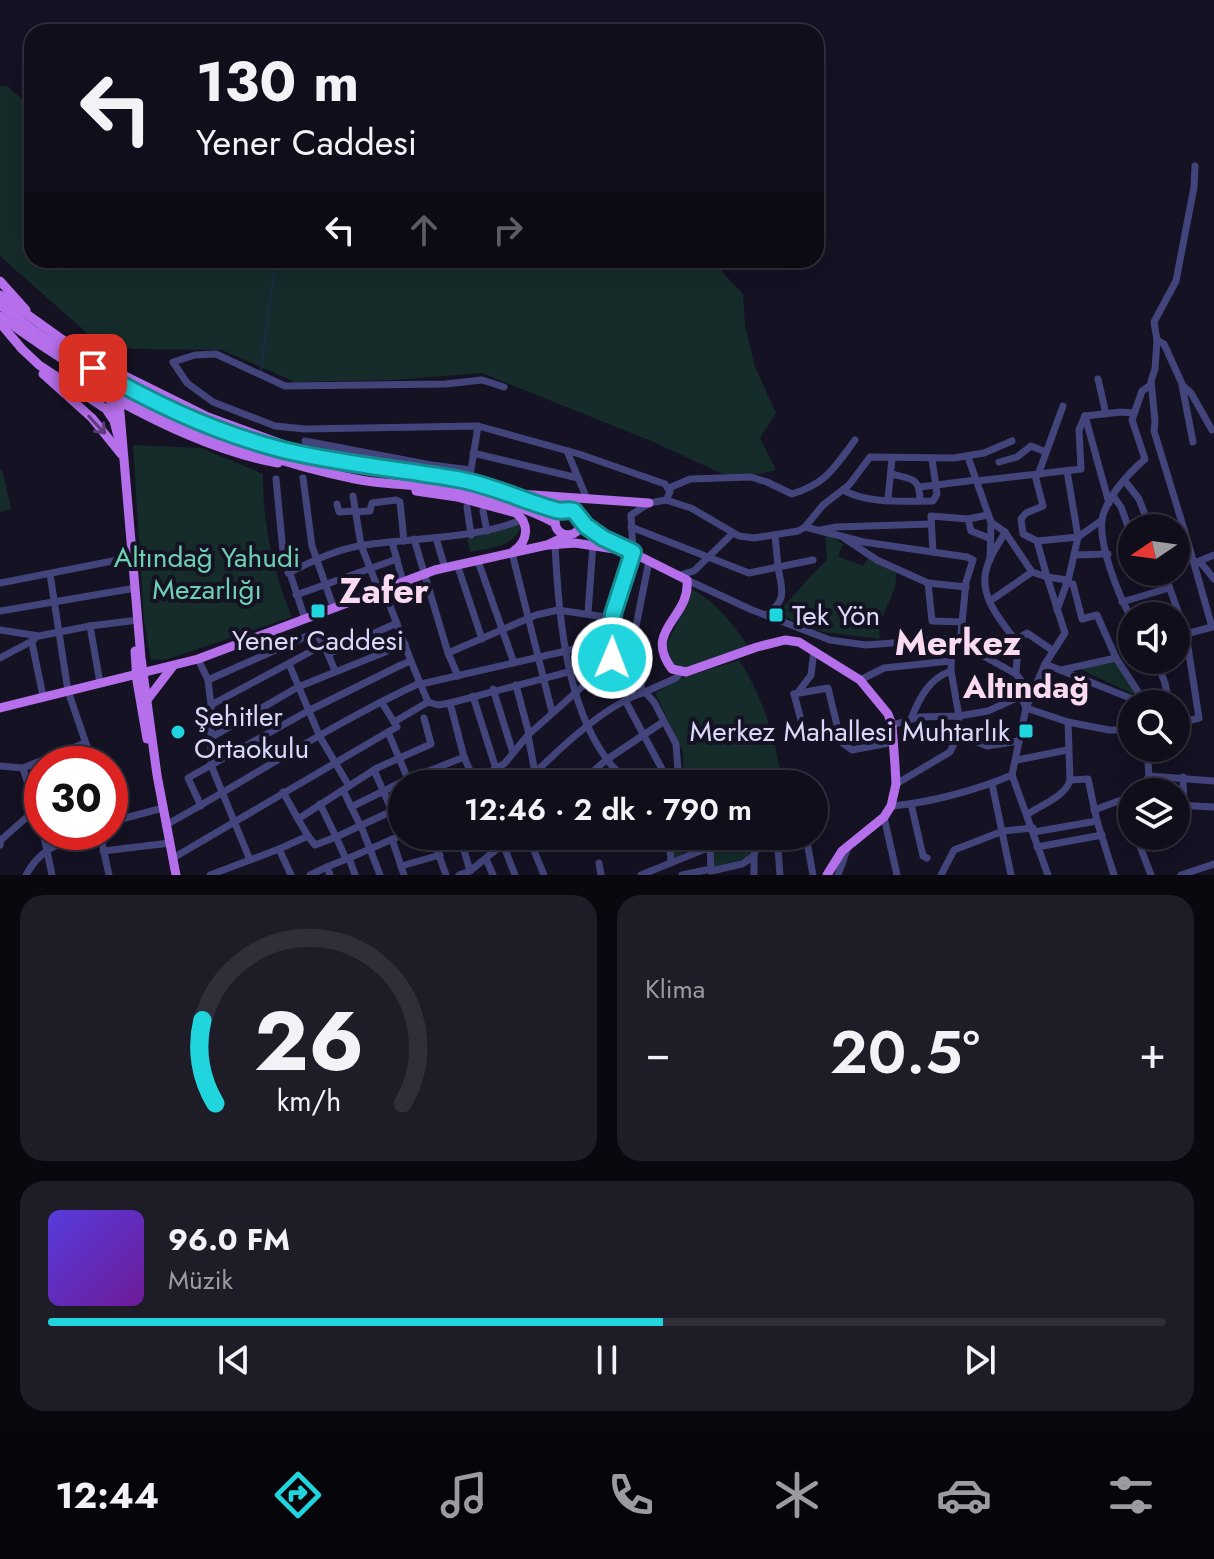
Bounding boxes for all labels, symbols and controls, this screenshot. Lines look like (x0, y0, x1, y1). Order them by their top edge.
text: 130 m (196, 41, 359, 122)
icon: left (64, 56, 168, 160)
text: Yener Caddesi (196, 116, 417, 168)
icon: left (318, 208, 362, 252)
icon: ahead (402, 208, 446, 252)
icon: right (486, 208, 530, 252)
pin (59, 334, 127, 402)
icon: arrive (71, 346, 115, 390)
one-way arrow (88, 415, 107, 435)
north arrow (1118, 514, 1190, 586)
map controls (1118, 514, 1190, 850)
park label: Altındağ Yahudi Mezarlığı (114, 537, 300, 610)
district label: Zafer (339, 564, 429, 616)
place label: Tek Yön (792, 595, 880, 636)
marker: Yener Caddesi (309, 602, 327, 620)
button: sound (1118, 602, 1190, 674)
marker: Tek Yön (767, 606, 785, 624)
position arrow (570, 616, 654, 700)
district label: Merkez (895, 616, 1022, 668)
place label: Yener Caddesi (232, 620, 404, 661)
district label: Altındağ (962, 664, 1089, 710)
button: search (1118, 690, 1190, 762)
place label: Şehitler Ortaokulu (194, 696, 309, 769)
place label: Merkez Mahallesi Muhtarlık (690, 711, 1011, 752)
marker: Merkez Mahallesi Muhtarlık (1017, 722, 1035, 740)
marker: Şehitler Ortaokulu (169, 723, 187, 741)
speed limit sign: 30 (24, 746, 128, 850)
button: layers (1118, 778, 1190, 850)
text: 12:46 · 2 dk · 790 m (464, 788, 752, 831)
text: Klima (645, 970, 705, 1008)
text: 26 (253, 981, 364, 1101)
text: 20.5° (830, 1009, 980, 1096)
text: − (645, 1021, 671, 1085)
text: + (1139, 1021, 1166, 1085)
text: km/h (276, 1080, 341, 1122)
text: 96.0 FM (168, 1218, 290, 1261)
text: Müzik (168, 1261, 233, 1299)
icon: previous (212, 1338, 256, 1382)
icon: pause (585, 1338, 629, 1382)
icon: next (958, 1338, 1002, 1382)
icon: directions (270, 1467, 326, 1523)
icon: music (436, 1467, 492, 1523)
icon: phone (603, 1467, 659, 1523)
icon: climate (769, 1467, 825, 1523)
icon: car (936, 1467, 992, 1523)
icon: filters (1103, 1467, 1159, 1523)
text: 12:44 (55, 1469, 159, 1521)

